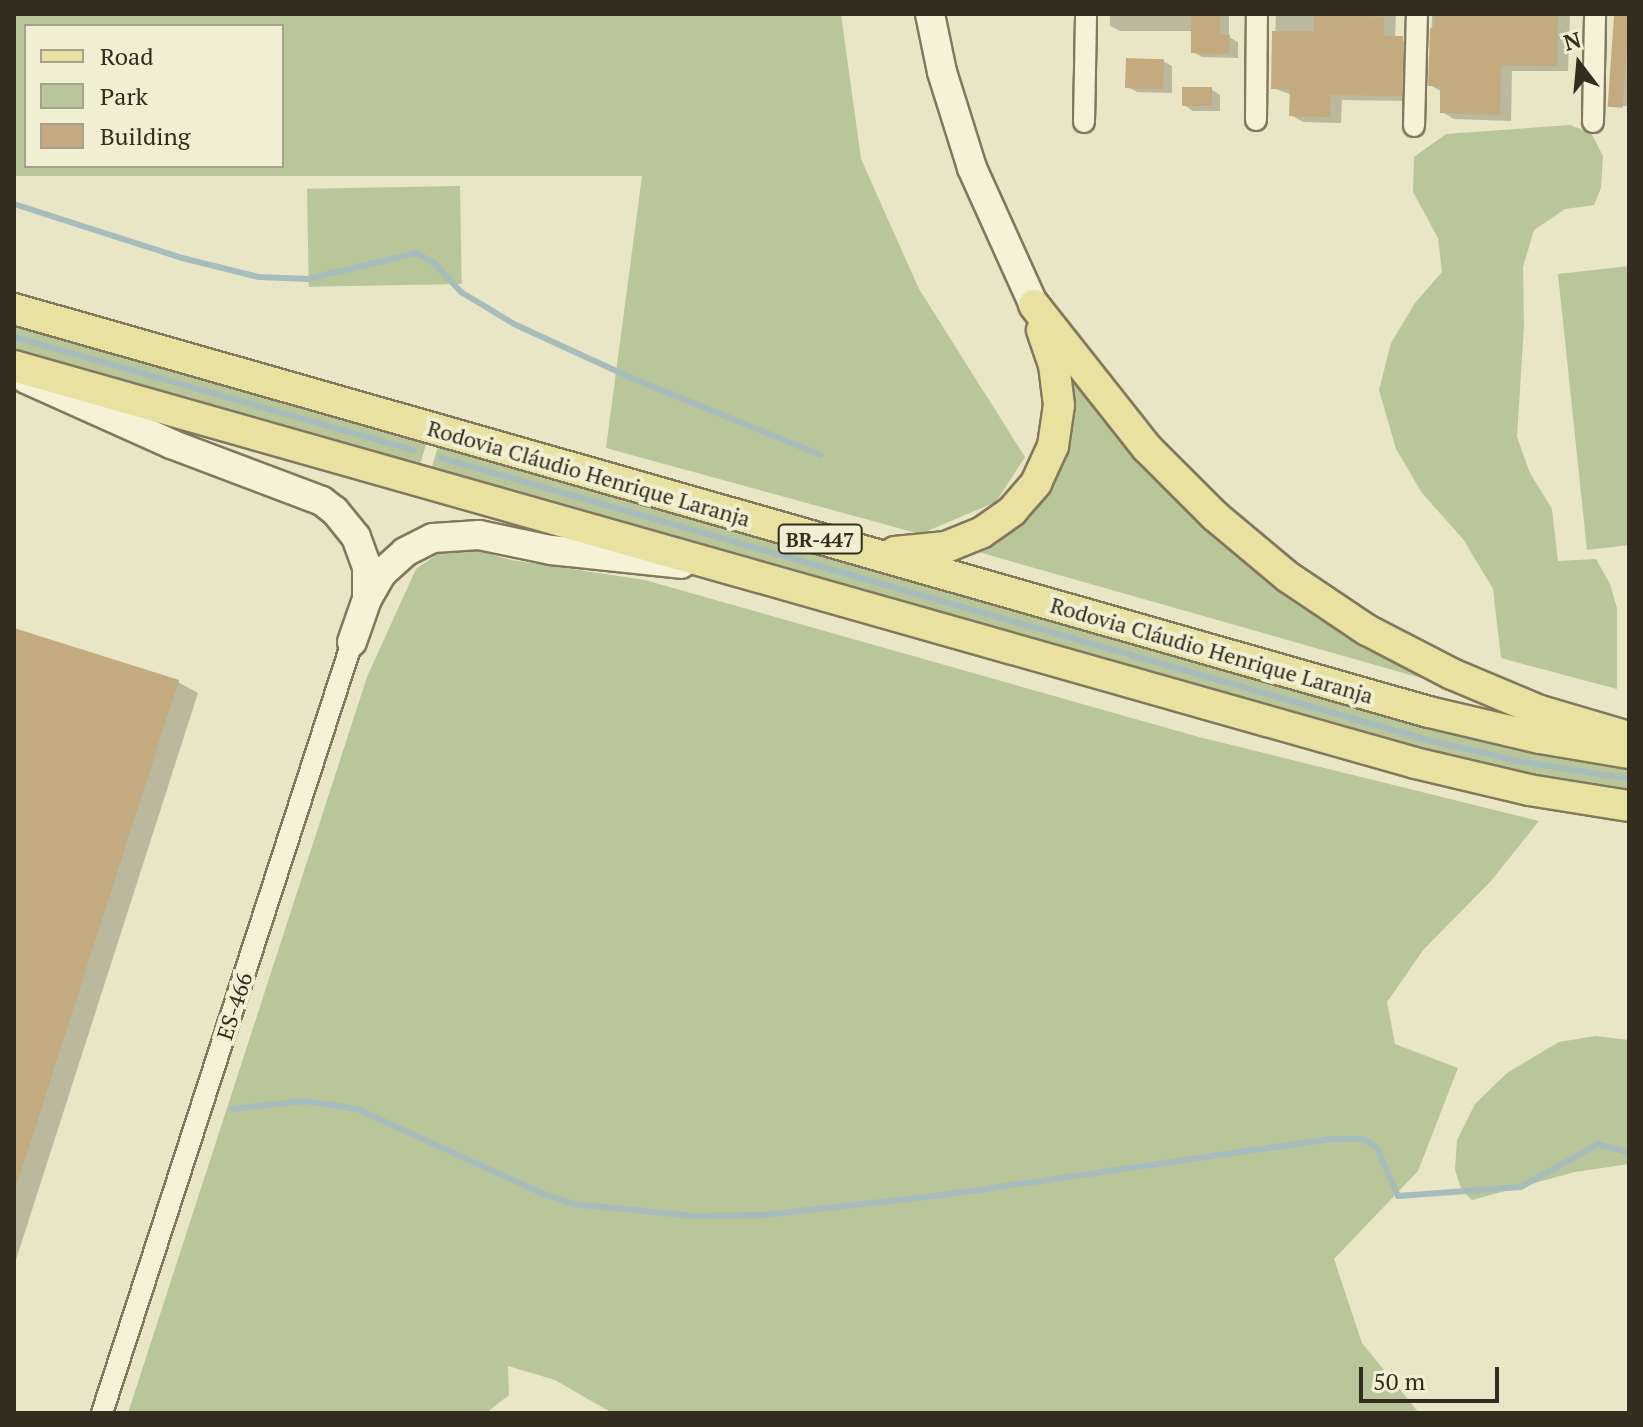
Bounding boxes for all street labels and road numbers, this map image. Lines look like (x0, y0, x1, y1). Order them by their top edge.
street label: Rodovia Cláudio Henrique Laranja (425, 414, 753, 532)
road number: BR-447 (776, 523, 864, 555)
street label: Rodovia Cláudio Henrique Laranja (1048, 591, 1376, 709)
street label: ES-466 (211, 969, 257, 1043)

